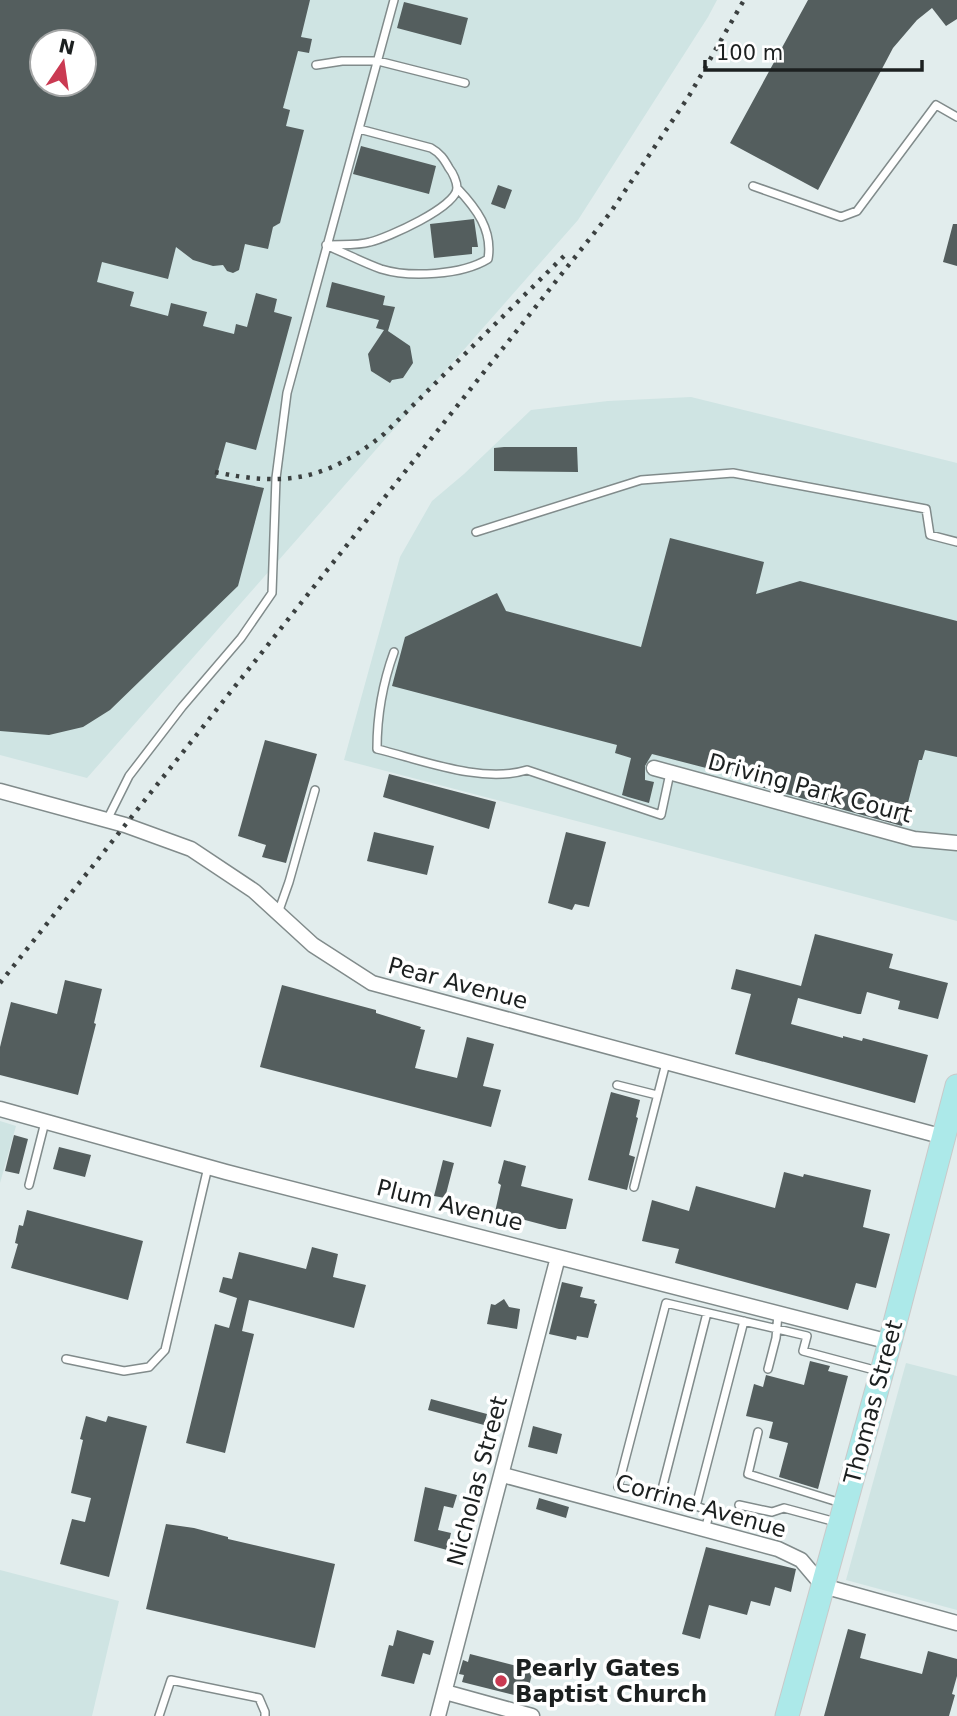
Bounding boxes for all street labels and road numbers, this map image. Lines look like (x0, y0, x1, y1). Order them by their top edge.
street label: Driving Park Court (705, 748, 915, 828)
street label: Pear Avenue (385, 952, 531, 1014)
street label: Plum Avenue (374, 1174, 526, 1236)
street label: Thomas Street (838, 1317, 907, 1488)
street label: Nicholas Street (442, 1393, 512, 1569)
street label: Corrine Avenue (613, 1469, 789, 1543)

